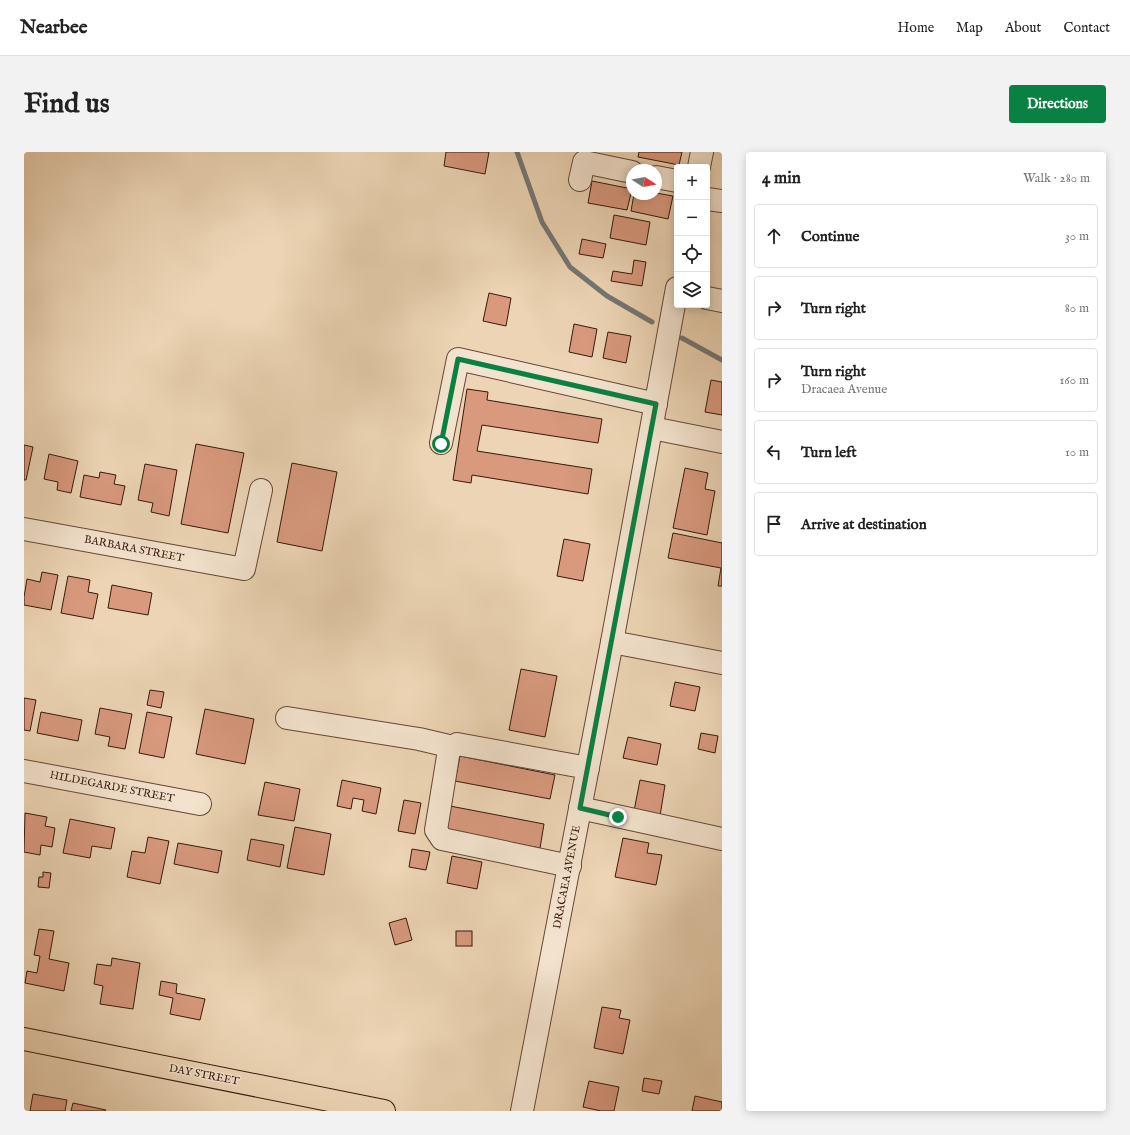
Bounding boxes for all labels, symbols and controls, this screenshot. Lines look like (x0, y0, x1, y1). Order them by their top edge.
text: Nearbee (20, 16, 87, 40)
text: Home (898, 19, 934, 37)
text: Map (956, 19, 983, 37)
text: About (1005, 19, 1041, 37)
text: Contact (1063, 19, 1110, 37)
button: Directions (1009, 85, 1106, 123)
text: Find us (24, 87, 110, 122)
north arrow (626, 164, 662, 200)
map controls (674, 164, 710, 308)
button: + (674, 164, 710, 200)
text: 4 min (762, 168, 801, 189)
text: Walk · 280 m (1023, 170, 1090, 187)
button: − (674, 200, 710, 236)
icon: ahead (763, 225, 785, 247)
text: Continue (801, 227, 859, 246)
text: 30 m (1065, 228, 1089, 245)
button: locate (674, 236, 710, 272)
button: layers (674, 272, 710, 308)
icon: right (763, 297, 785, 319)
text: Turn right (801, 299, 866, 318)
text: 80 m (1065, 300, 1089, 317)
text: Turn right (801, 362, 866, 381)
icon: right (763, 369, 785, 391)
text: 160 m (1059, 372, 1089, 389)
text: Dracaea Avenue (801, 381, 887, 398)
route start (432, 435, 450, 453)
icon: left (763, 441, 785, 463)
text: Turn left (801, 443, 857, 462)
text: 10 m (1065, 444, 1089, 461)
icon: arrive (763, 513, 785, 535)
text: Arrive at destination (801, 515, 927, 534)
street label: BARBARA STREET (83, 532, 185, 566)
street label: HILDEGARDE STREET (48, 768, 176, 806)
route end (609, 808, 627, 826)
street label: DRACAEA AVENUE (550, 824, 584, 930)
street label: DAY STREET (168, 1061, 240, 1089)

